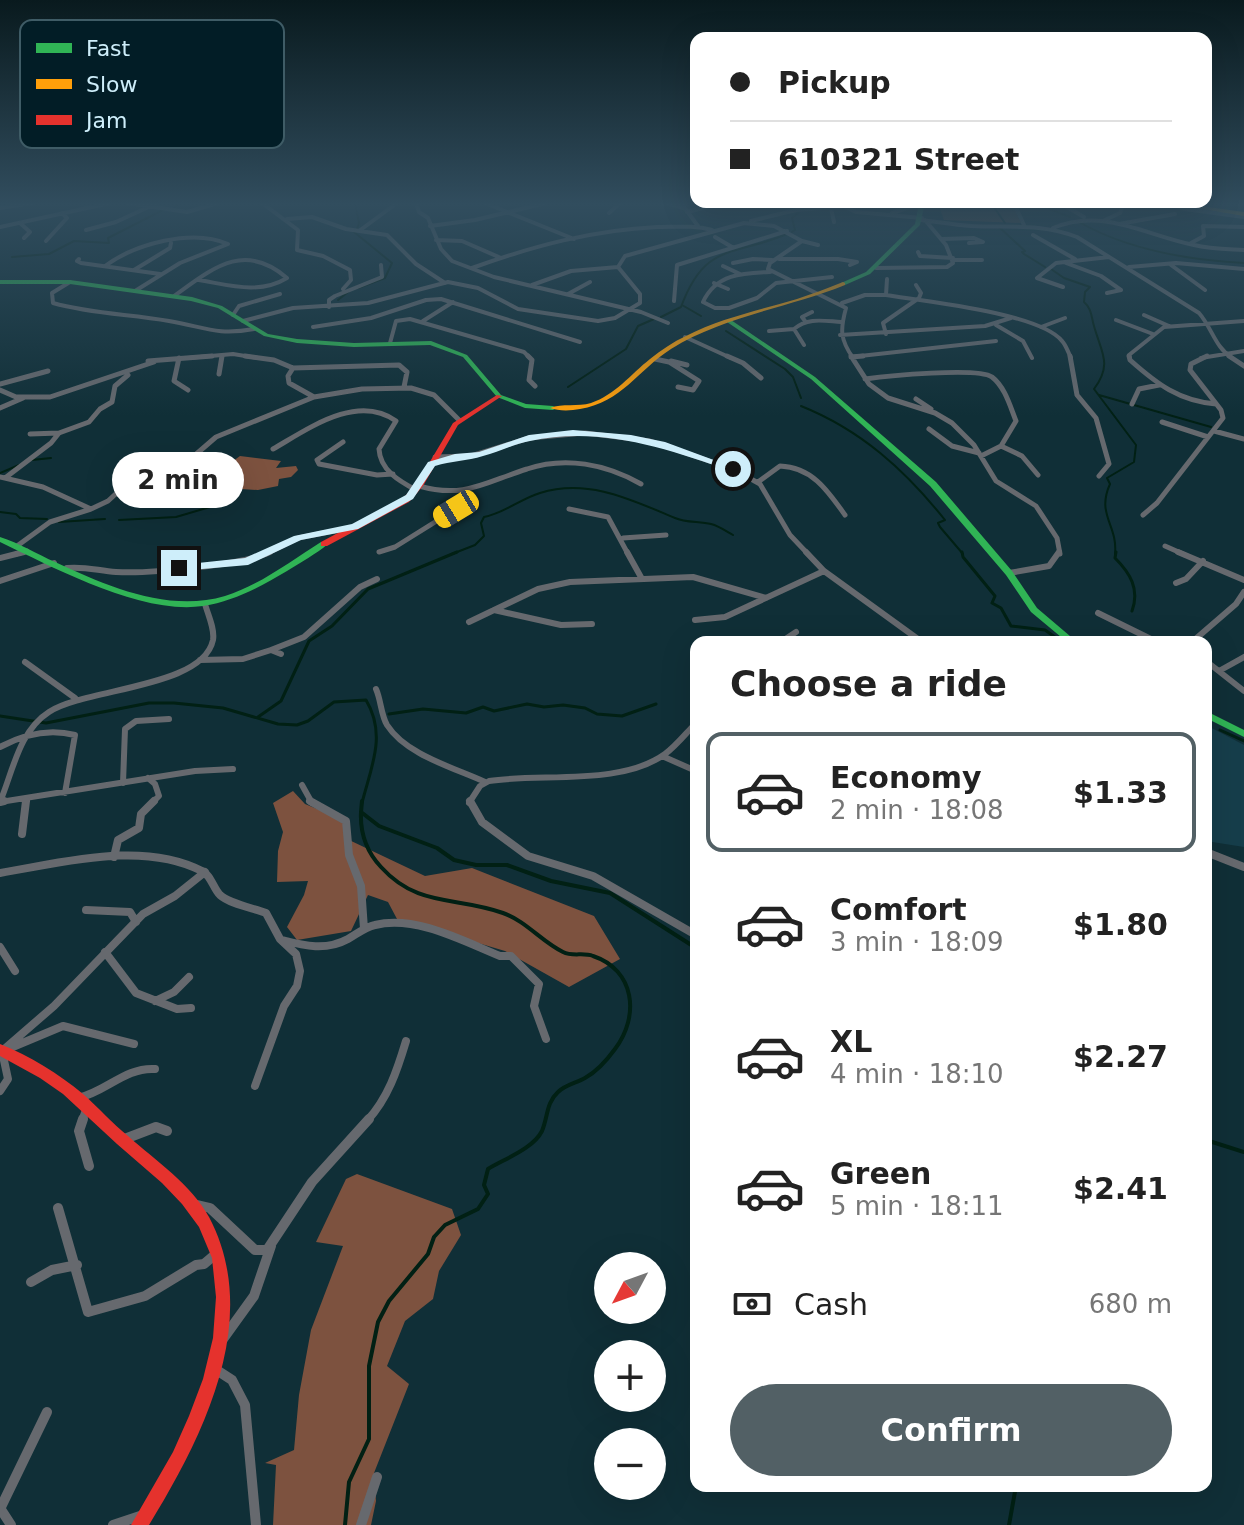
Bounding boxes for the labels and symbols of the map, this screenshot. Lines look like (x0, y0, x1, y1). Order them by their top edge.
legend (20, 20, 284, 148)
text: Fast (86, 36, 131, 61)
text: Slow (86, 72, 138, 97)
text: Jam (84, 108, 127, 133)
route start (715, 451, 751, 487)
callout: 2 min (113, 452, 245, 508)
car (429, 486, 483, 532)
route end (161, 550, 197, 586)
north arrow (594, 1252, 666, 1324)

